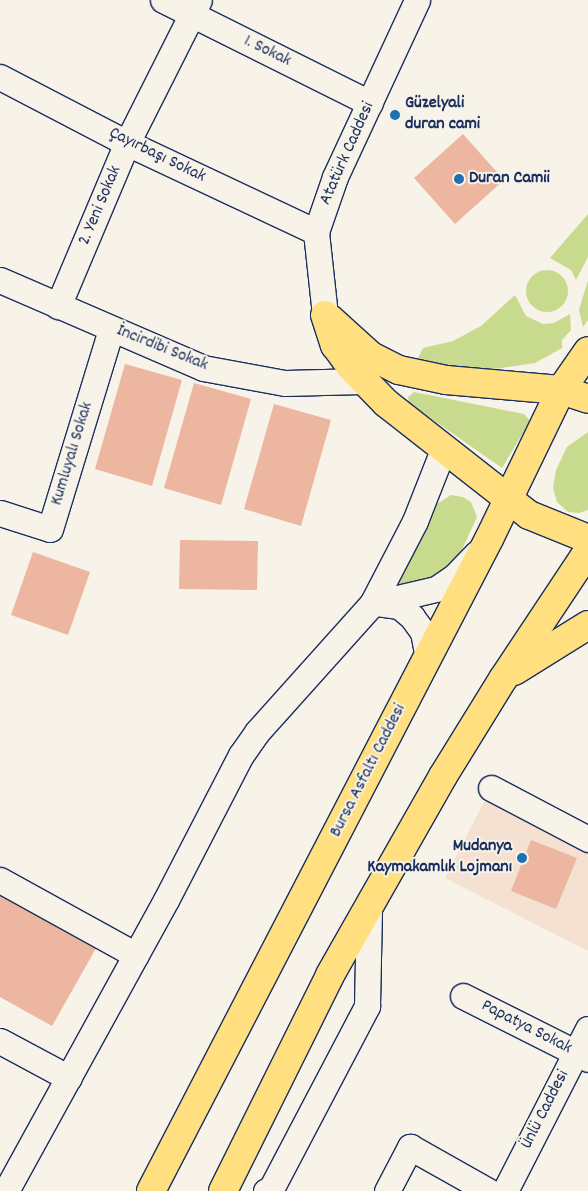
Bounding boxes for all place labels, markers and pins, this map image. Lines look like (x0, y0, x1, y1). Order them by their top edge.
place label: Güzelyali duran cami (405, 94, 480, 136)
marker: Güzelyali duran cami (389, 109, 401, 121)
place label: Duran Camii (469, 168, 550, 190)
marker: Duran Camii (453, 173, 465, 185)
place label: Mudanya Kaymakamlık Lojmanı (367, 837, 512, 880)
marker: Mudanya Kaymakamlık Lojmanı (516, 852, 528, 864)

